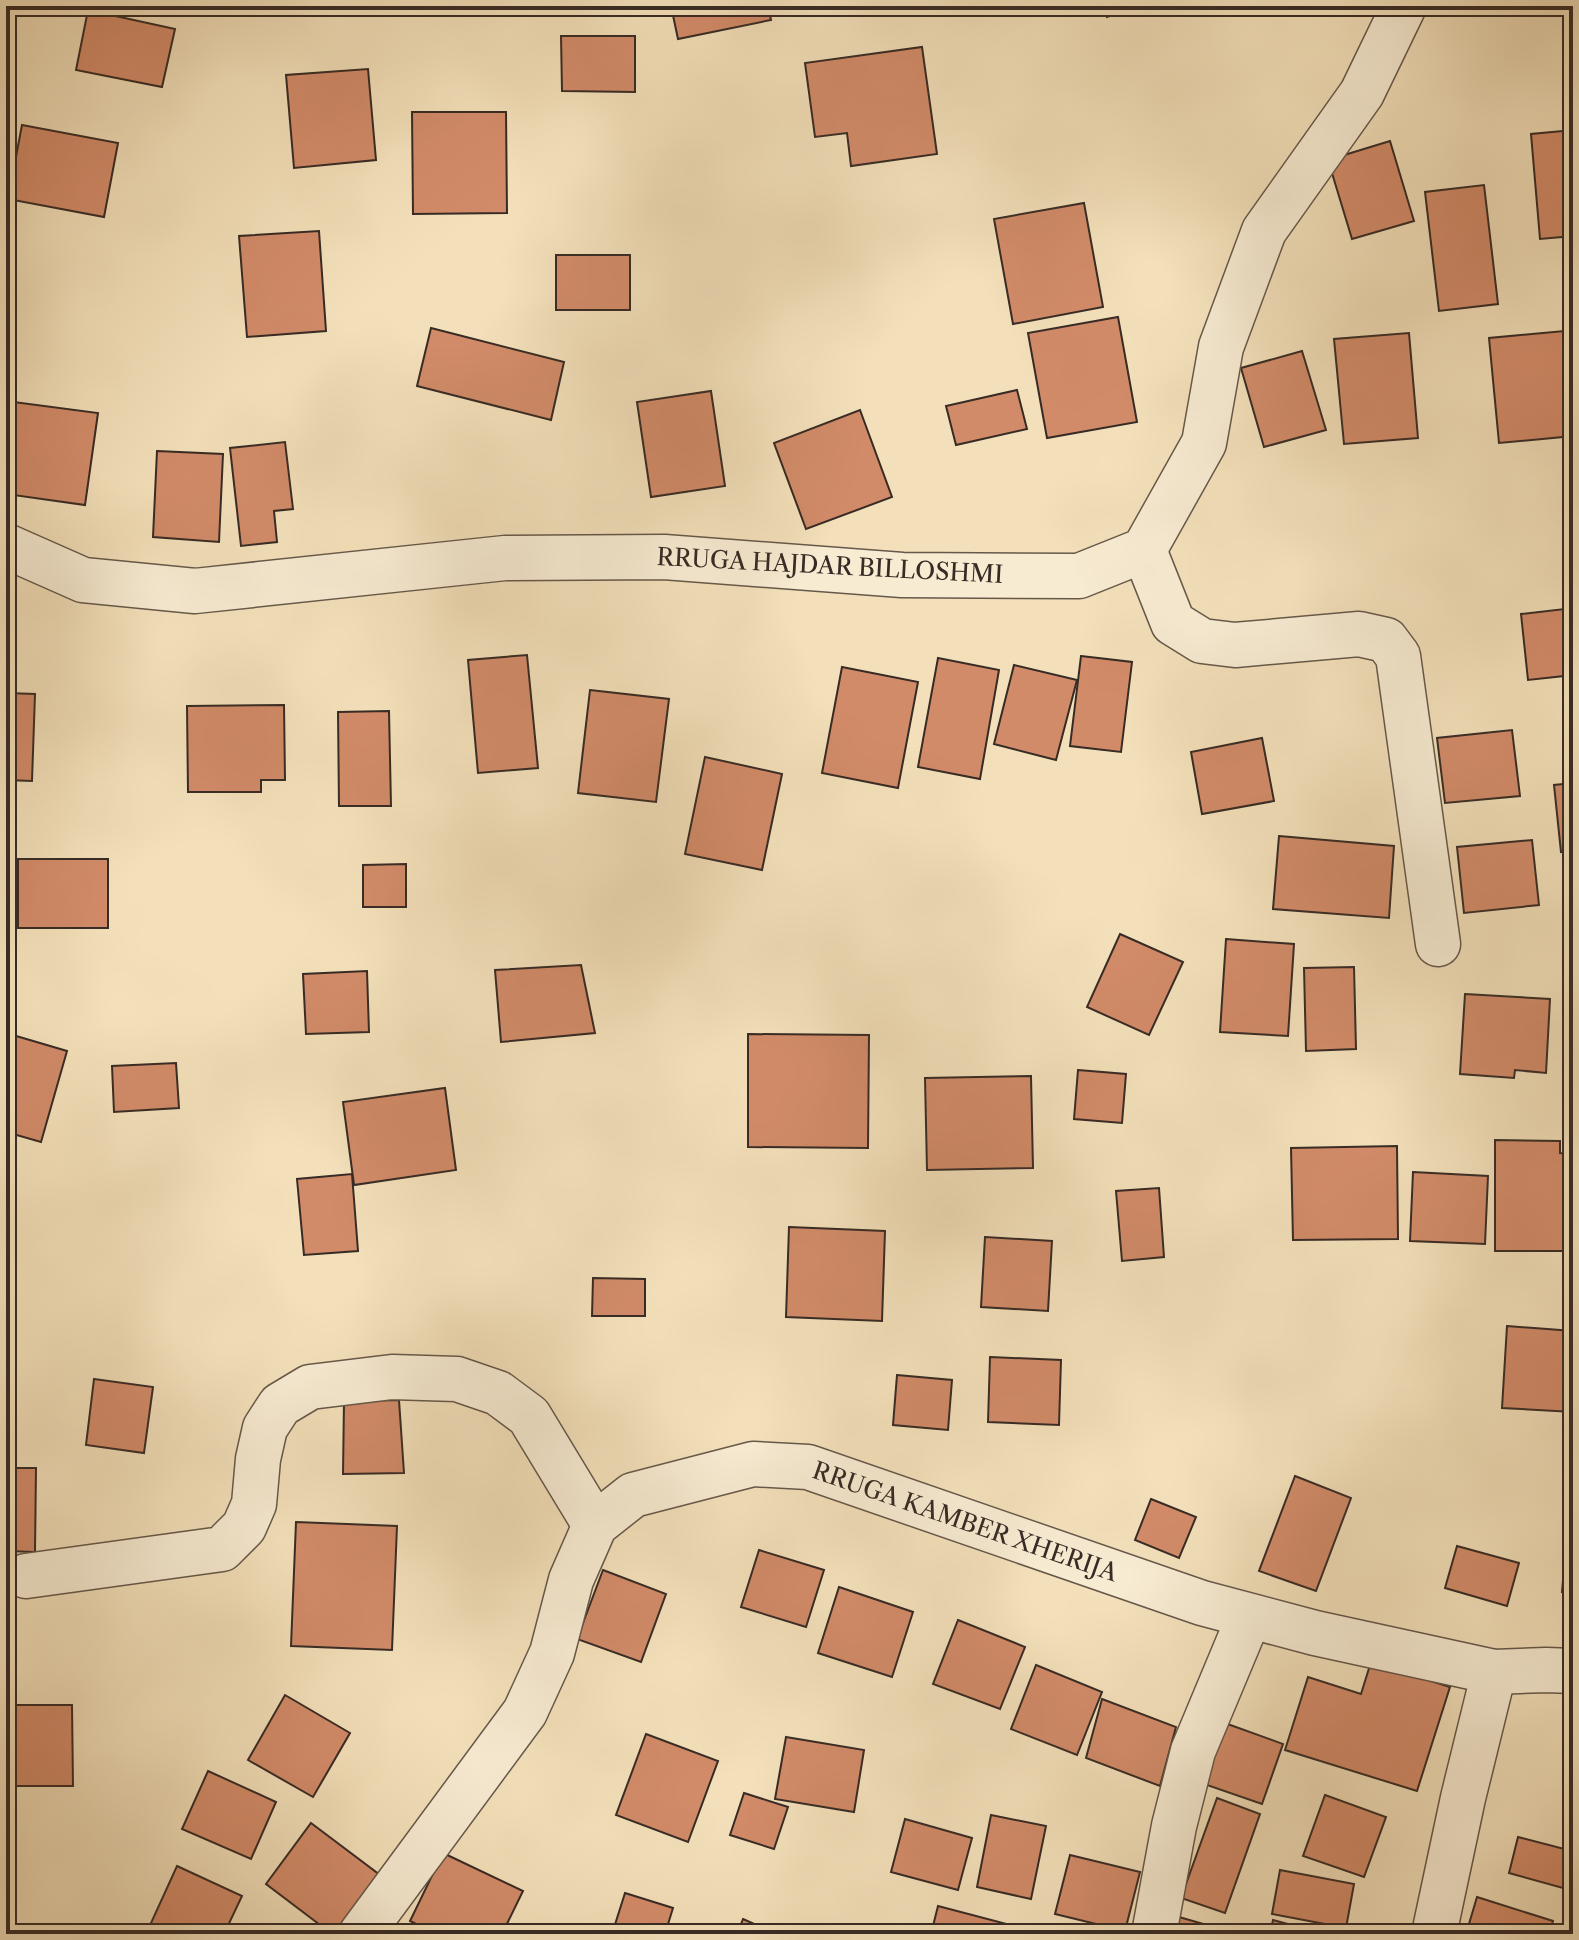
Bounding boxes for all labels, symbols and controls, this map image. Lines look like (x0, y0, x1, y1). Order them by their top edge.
street label: RRUGA HAJDAR BILLOSHMI (656, 542, 1004, 589)
street label: RRUGA KAMBER XHERIJA (809, 1456, 1123, 1588)

